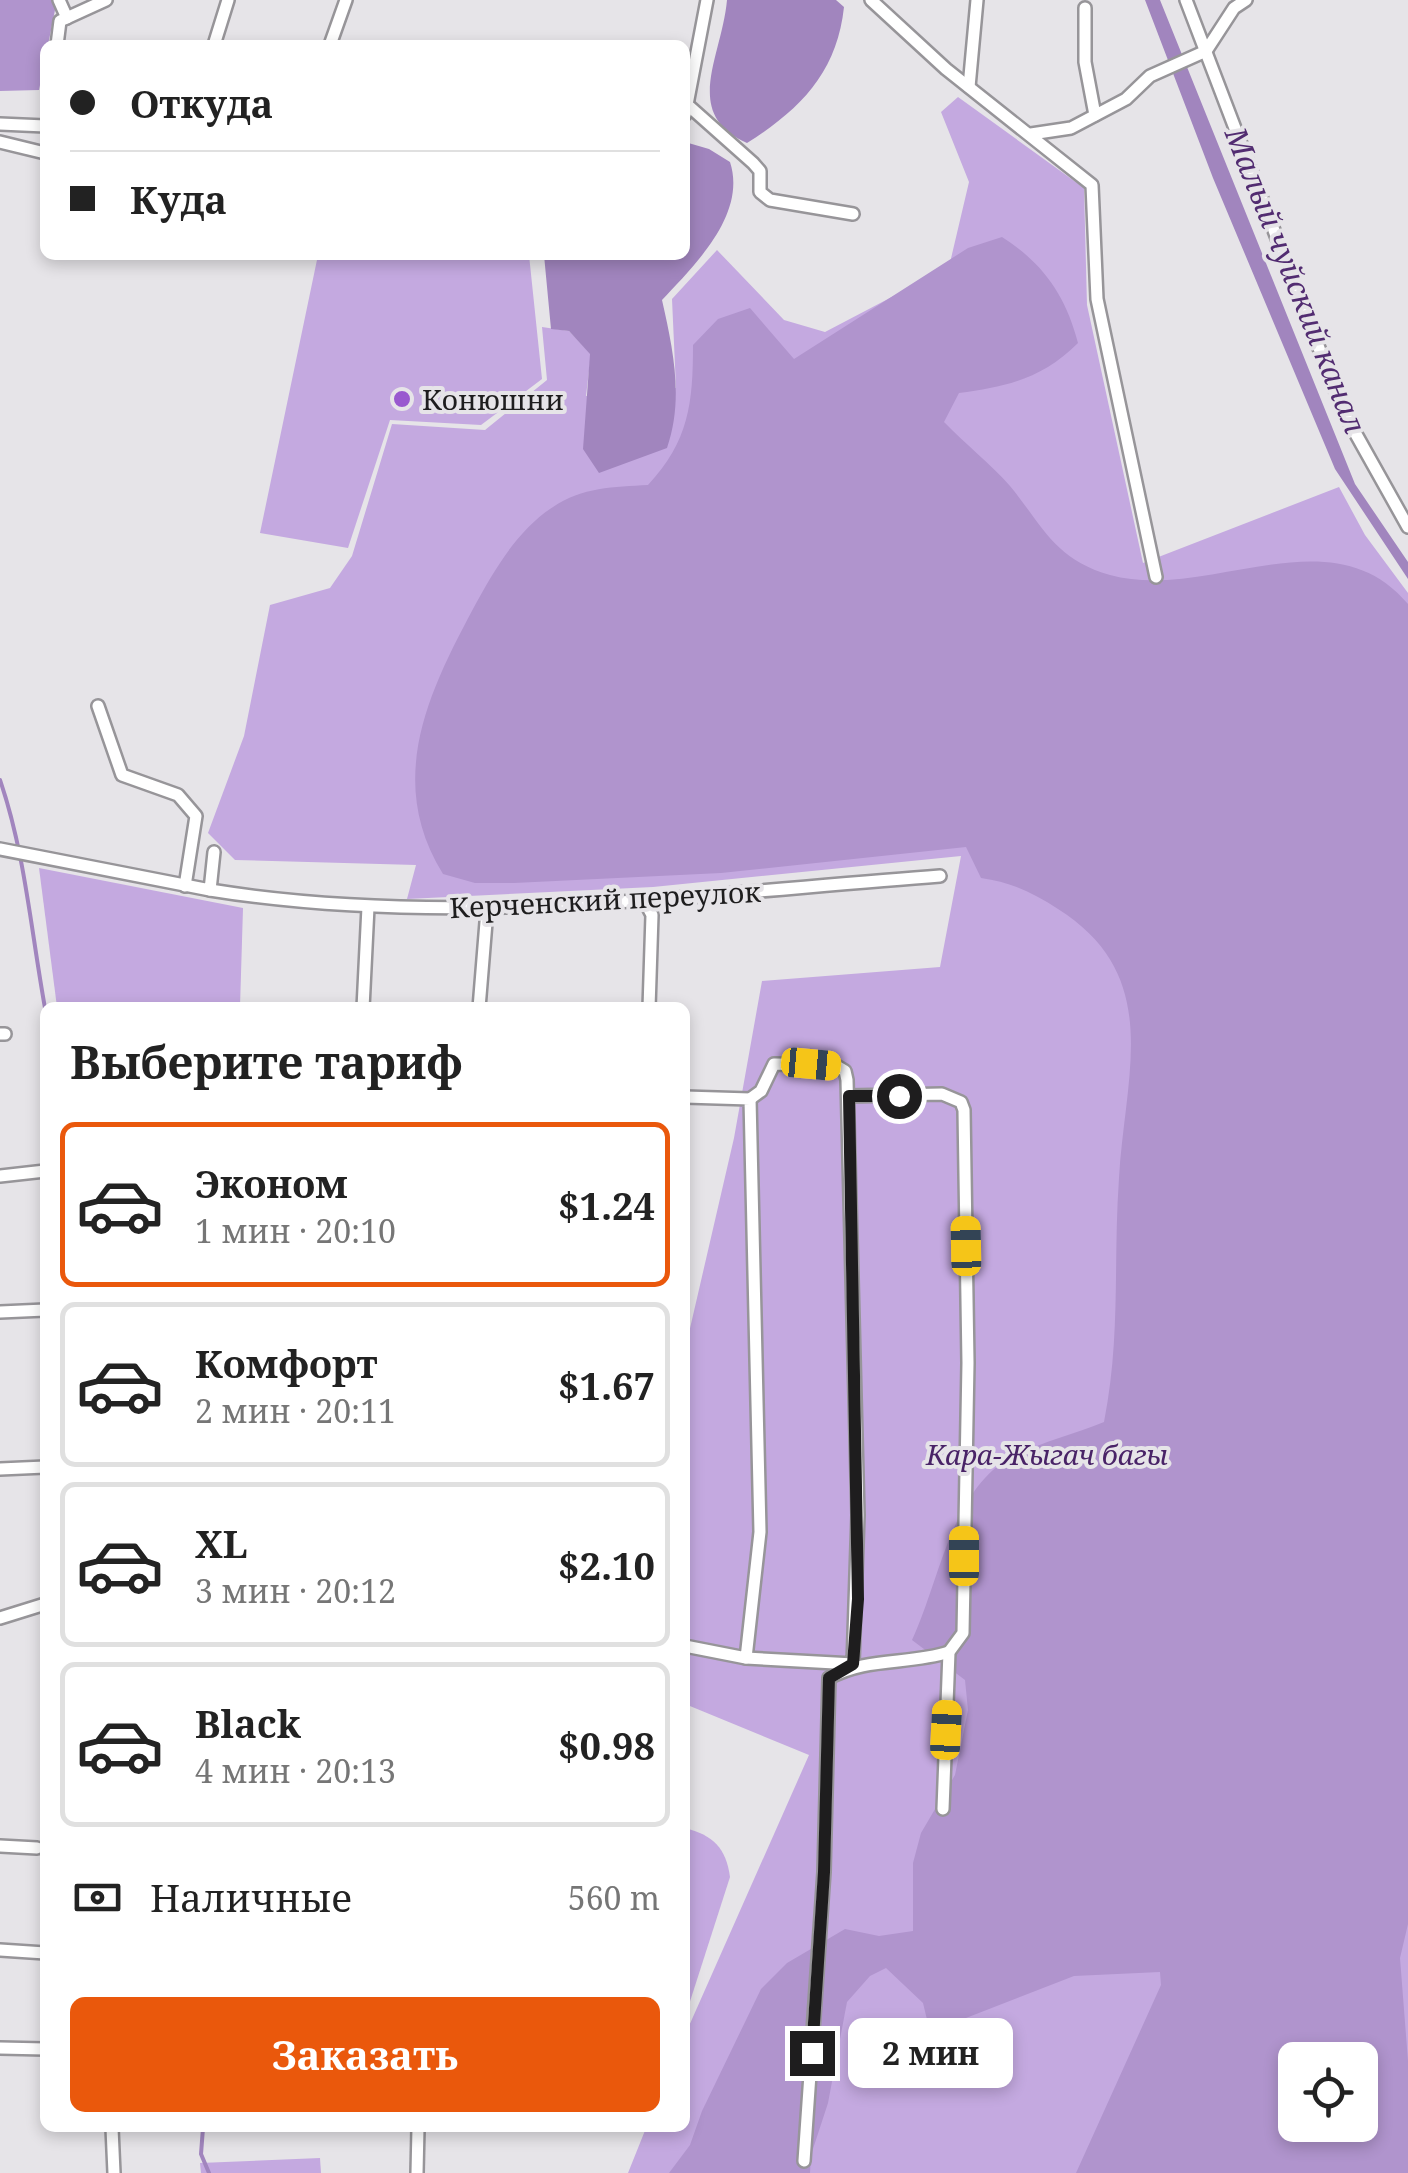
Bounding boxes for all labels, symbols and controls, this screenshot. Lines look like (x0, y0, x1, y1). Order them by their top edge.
text: Откуда (130, 77, 273, 129)
water label: Малый чуйский канал (1215, 120, 1376, 439)
text: Куда (130, 173, 227, 225)
place label: Конюшни (422, 380, 564, 418)
marker: Конюшни (391, 388, 413, 410)
street label: Керченский переулок (448, 872, 762, 926)
text: Выберите тариф (70, 1031, 463, 1092)
car (780, 1046, 842, 1082)
route start (877, 1074, 922, 1119)
text: Эконом (195, 1157, 348, 1209)
icon: car (75, 1160, 165, 1250)
text: $1.24 (558, 1179, 655, 1231)
text: 1 мин · 20:10 (195, 1209, 396, 1252)
car (950, 1216, 982, 1276)
text: Комфорт (195, 1337, 378, 1389)
icon: car (75, 1340, 165, 1430)
text: $1.67 (558, 1359, 655, 1411)
text: 2 мин · 20:11 (195, 1389, 396, 1432)
park label: Кара-Жыгач багы (925, 1435, 1168, 1473)
text: XL (195, 1517, 248, 1569)
icon: car (75, 1520, 165, 1610)
car (949, 1526, 979, 1586)
text: $2.10 (558, 1539, 655, 1591)
text: 3 мин · 20:12 (195, 1569, 396, 1612)
text: Black (195, 1697, 301, 1749)
car (929, 1699, 963, 1761)
icon: car (75, 1700, 165, 1790)
text: $0.98 (558, 1719, 655, 1771)
text: 4 мин · 20:13 (195, 1749, 396, 1792)
icon: cash (70, 1870, 125, 1925)
text: Наличные (150, 1871, 352, 1923)
text: 560 m (568, 1876, 660, 1919)
button: Заказать (70, 1997, 660, 2112)
callout: 2 мин (847, 2018, 1012, 2088)
route end (790, 2031, 835, 2076)
text: 2 мин (882, 2031, 979, 2074)
map controls (1278, 2042, 1378, 2142)
button: locate (1278, 2042, 1378, 2142)

